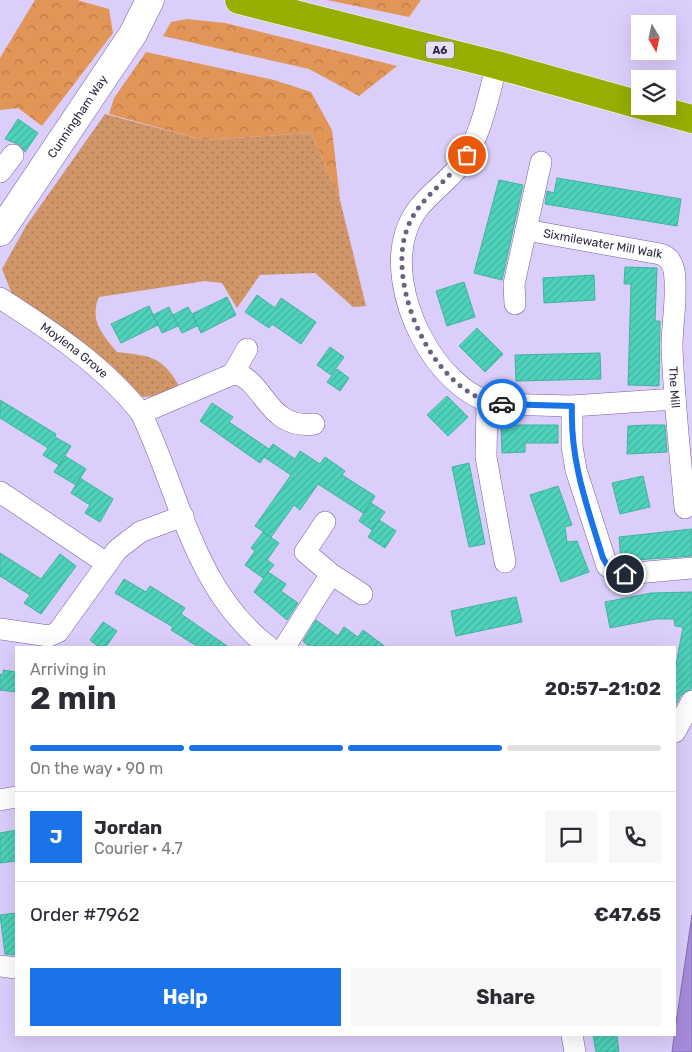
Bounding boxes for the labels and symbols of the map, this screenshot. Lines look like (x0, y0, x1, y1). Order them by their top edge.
north arrow (631, 15, 676, 60)
road number: A6 (426, 42, 454, 58)
street label: Cunningham Way (45, 72, 111, 161)
pin (446, 134, 488, 176)
street label: Sixmilewater Mill Walk (542, 226, 664, 261)
street label: Moylena Grove (38, 320, 111, 381)
street label: The Mill (666, 366, 683, 409)
courier (477, 379, 527, 429)
pin (604, 553, 646, 595)

